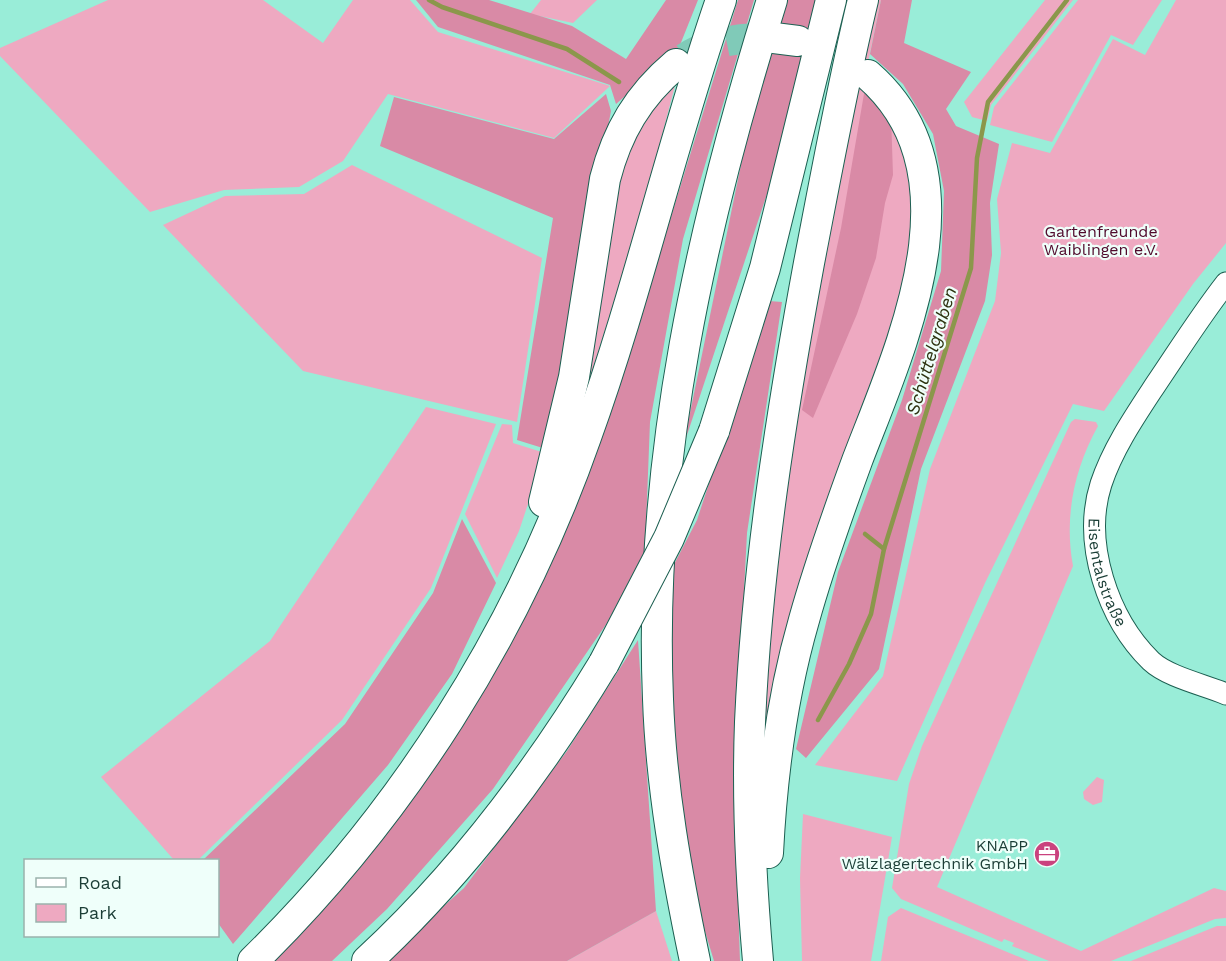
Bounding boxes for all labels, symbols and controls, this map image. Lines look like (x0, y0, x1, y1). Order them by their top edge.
park label: Gartenfreunde Waiblingen e.V. (1044, 222, 1158, 259)
water label: Schüttelgraben (902, 284, 960, 418)
street label: Eisentalstraße (1085, 518, 1131, 630)
place label: KNAPP Wälzlagertechnik GmbH (841, 836, 1028, 873)
office icon: KNAPP Wälzlagertechnik GmbH (1032, 839, 1062, 869)
legend (24, 859, 219, 937)
text: Road (78, 872, 122, 893)
text: Park (78, 902, 117, 923)

